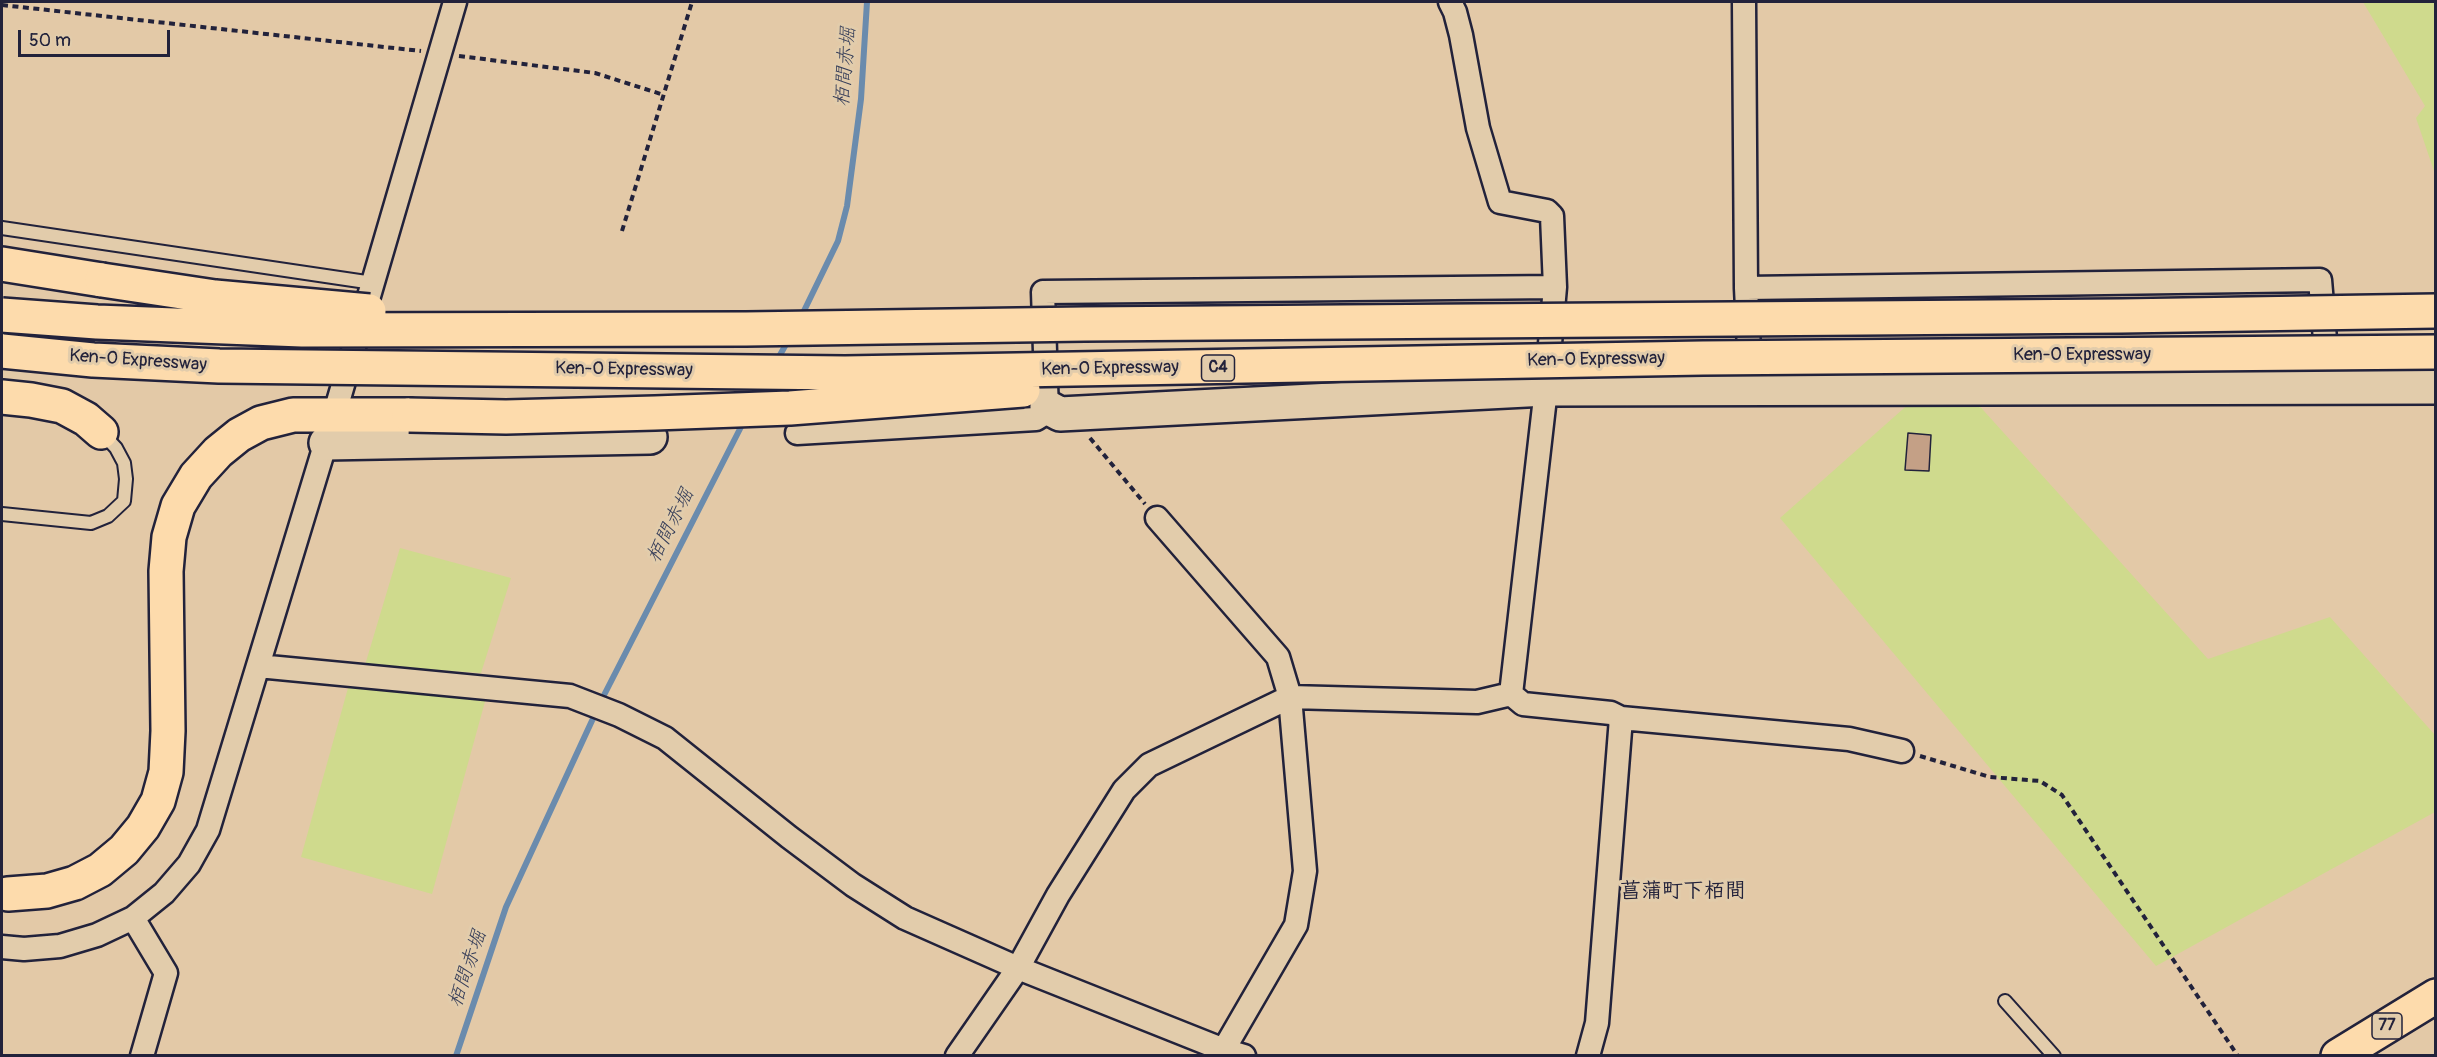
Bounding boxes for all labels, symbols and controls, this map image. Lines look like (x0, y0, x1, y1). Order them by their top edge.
scale bar (21, 18, 172, 56)
water label: 栢間赤堀 (831, 26, 861, 108)
text: 50 m (29, 29, 71, 52)
street label: Ken-O Expressway (2013, 344, 2151, 366)
street label: Ken-O Expressway (69, 345, 207, 377)
street label: Ken-O Expressway (1527, 348, 1665, 372)
road number: C4 (1202, 355, 1234, 381)
street label: Ken-O Expressway (1041, 357, 1179, 381)
street label: Ken-O Expressway (555, 358, 693, 382)
water label: 栢間赤堀 (642, 485, 700, 567)
district label: 菖蒲町下栢間 (1620, 879, 1746, 905)
water label: 栢間赤堀 (444, 927, 492, 1011)
road number: 77 (2372, 1013, 2402, 1039)

